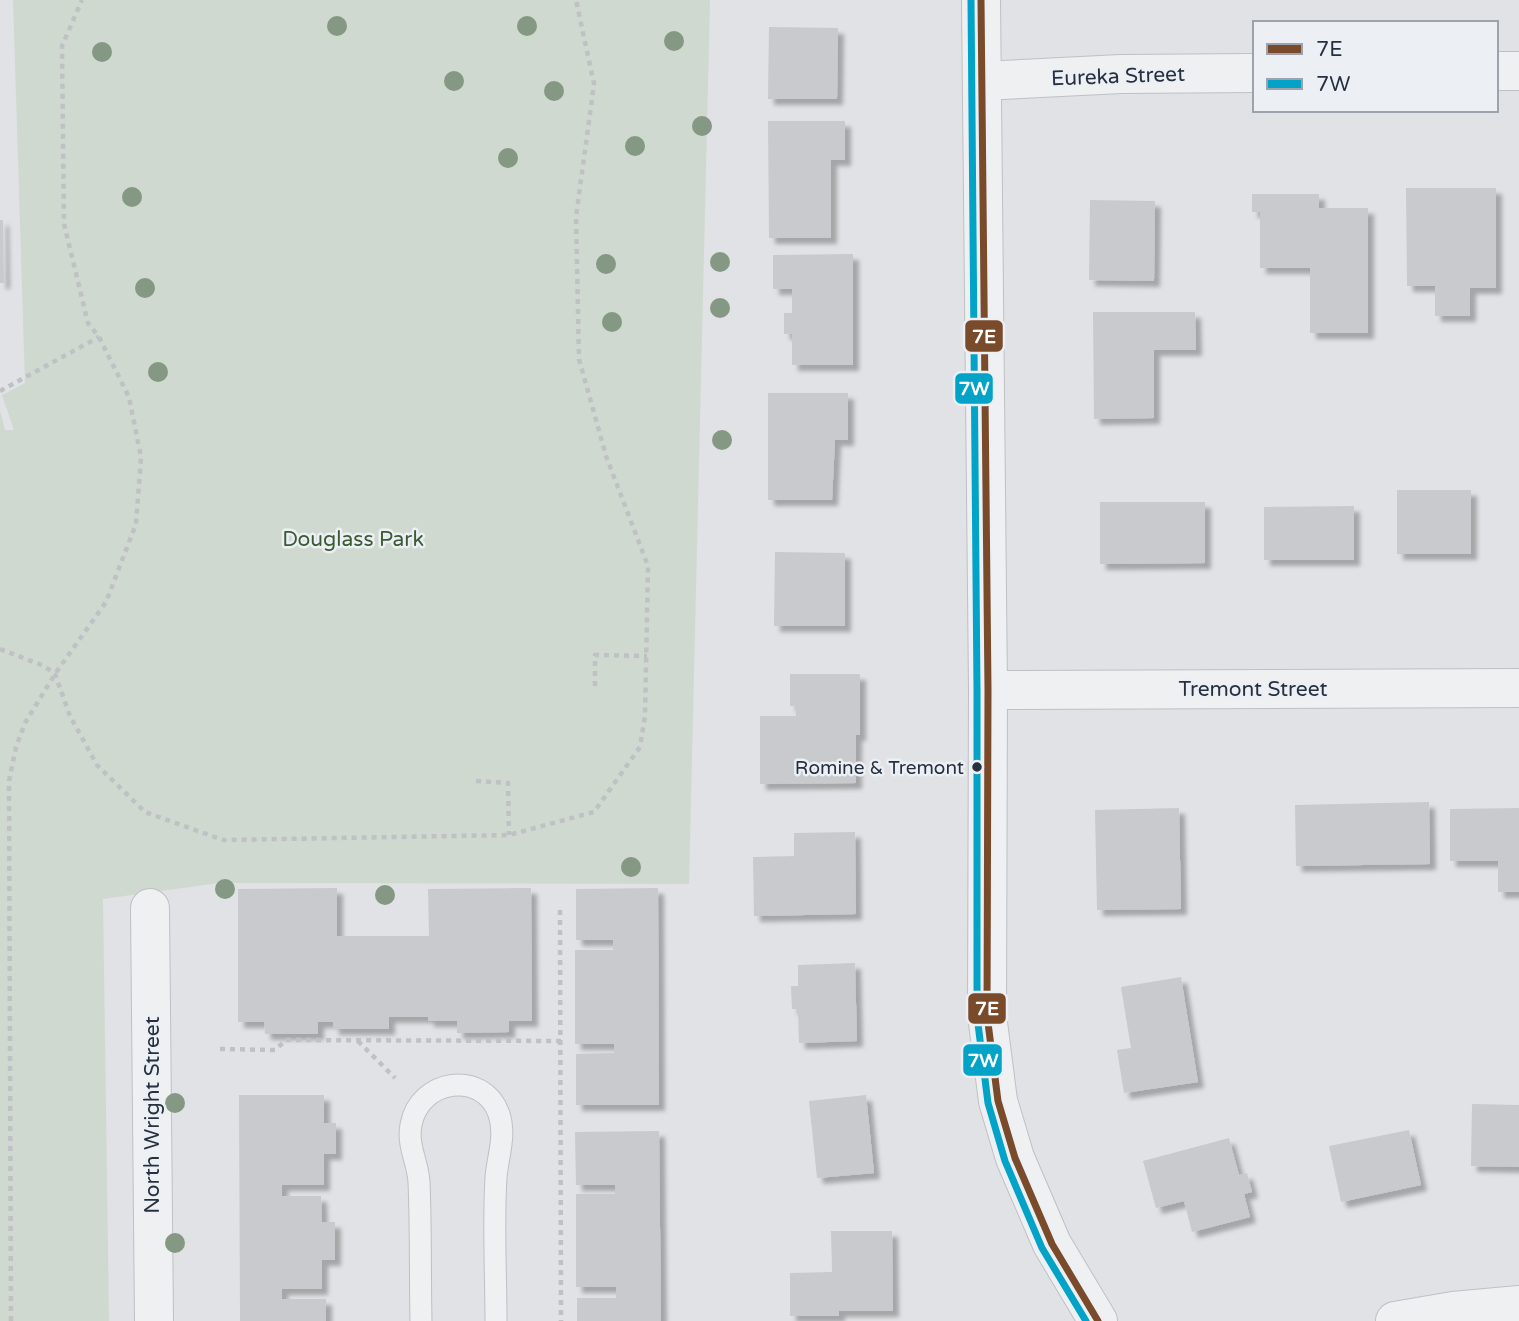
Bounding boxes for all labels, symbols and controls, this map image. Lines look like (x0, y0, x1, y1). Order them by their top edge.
legend (1253, 21, 1498, 112)
text: 7E (1316, 37, 1343, 62)
street label: Eureka Street (1051, 62, 1185, 91)
text: 7W (1316, 72, 1350, 97)
line badge: 7E (964, 319, 1004, 353)
text: 7E (972, 326, 996, 348)
line badge: 7W (954, 372, 994, 405)
text: 7W (958, 378, 990, 400)
park label: Douglass Park (282, 527, 424, 552)
street label: Tremont Street (1178, 677, 1328, 702)
place label: Romine & Tremont (795, 757, 964, 779)
marker: Romine & Tremont (970, 760, 984, 774)
line badge: 7E (967, 992, 1007, 1025)
text: 7E (975, 998, 999, 1020)
street label: North Wright Street (140, 1016, 165, 1214)
line badge: 7W (962, 1043, 1003, 1077)
text: 7W (967, 1050, 999, 1072)

